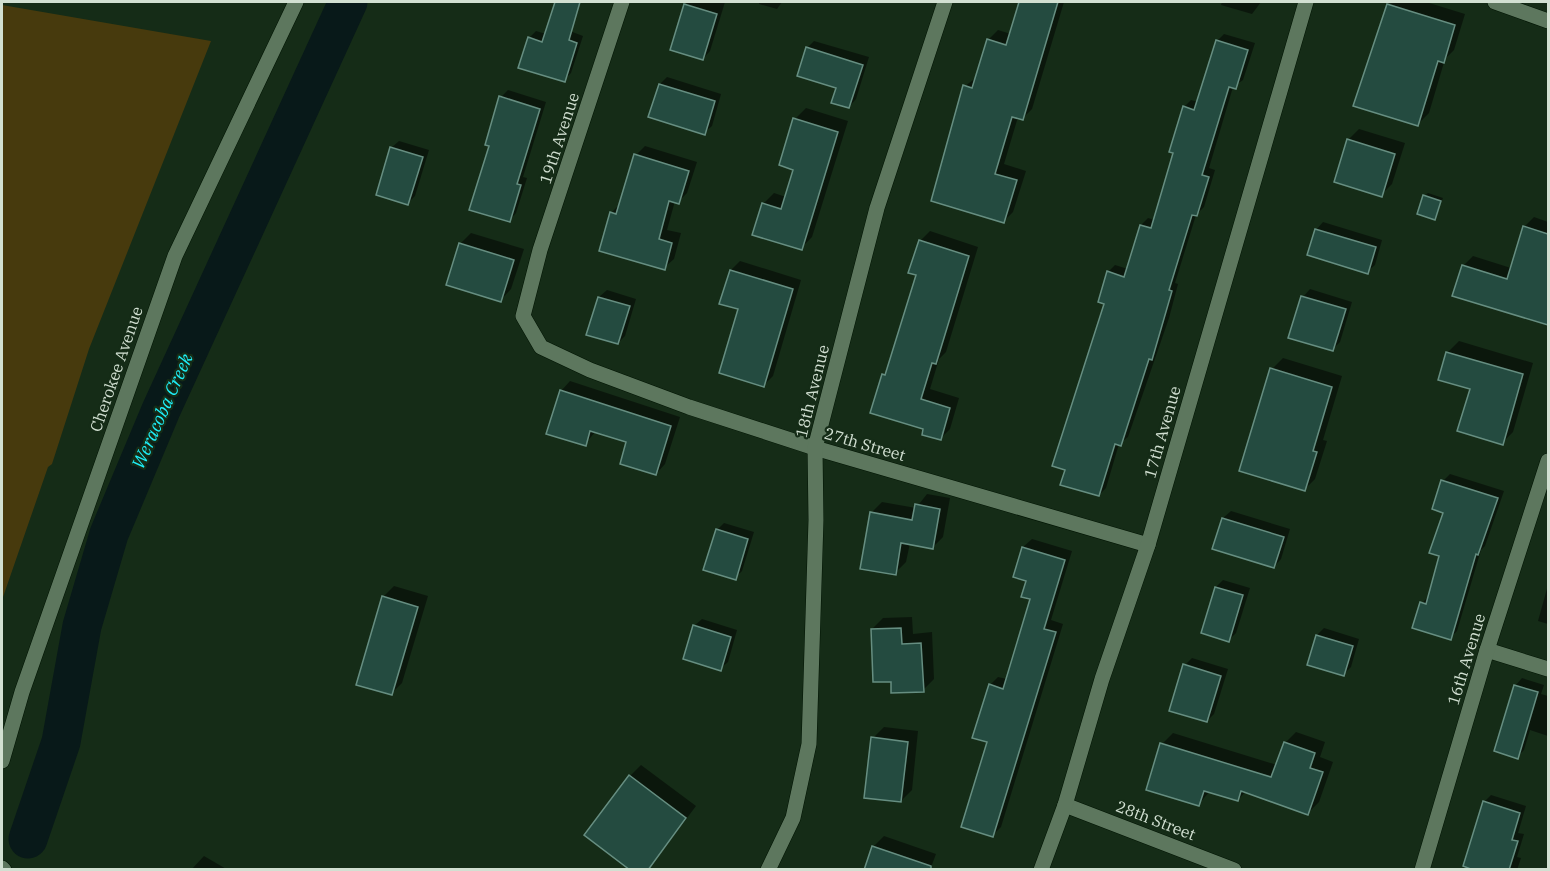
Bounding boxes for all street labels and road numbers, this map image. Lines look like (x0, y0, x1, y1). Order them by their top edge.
street label: 19th Avenue (535, 90, 583, 186)
street label: Cherokee Avenue (85, 304, 147, 434)
street label: 18th Avenue (791, 343, 833, 439)
street label: 17th Avenue (1139, 384, 1185, 480)
street label: 27th Street (822, 423, 908, 465)
street label: 16th Avenue (1443, 611, 1489, 707)
street label: 28th Street (1113, 796, 1199, 844)

